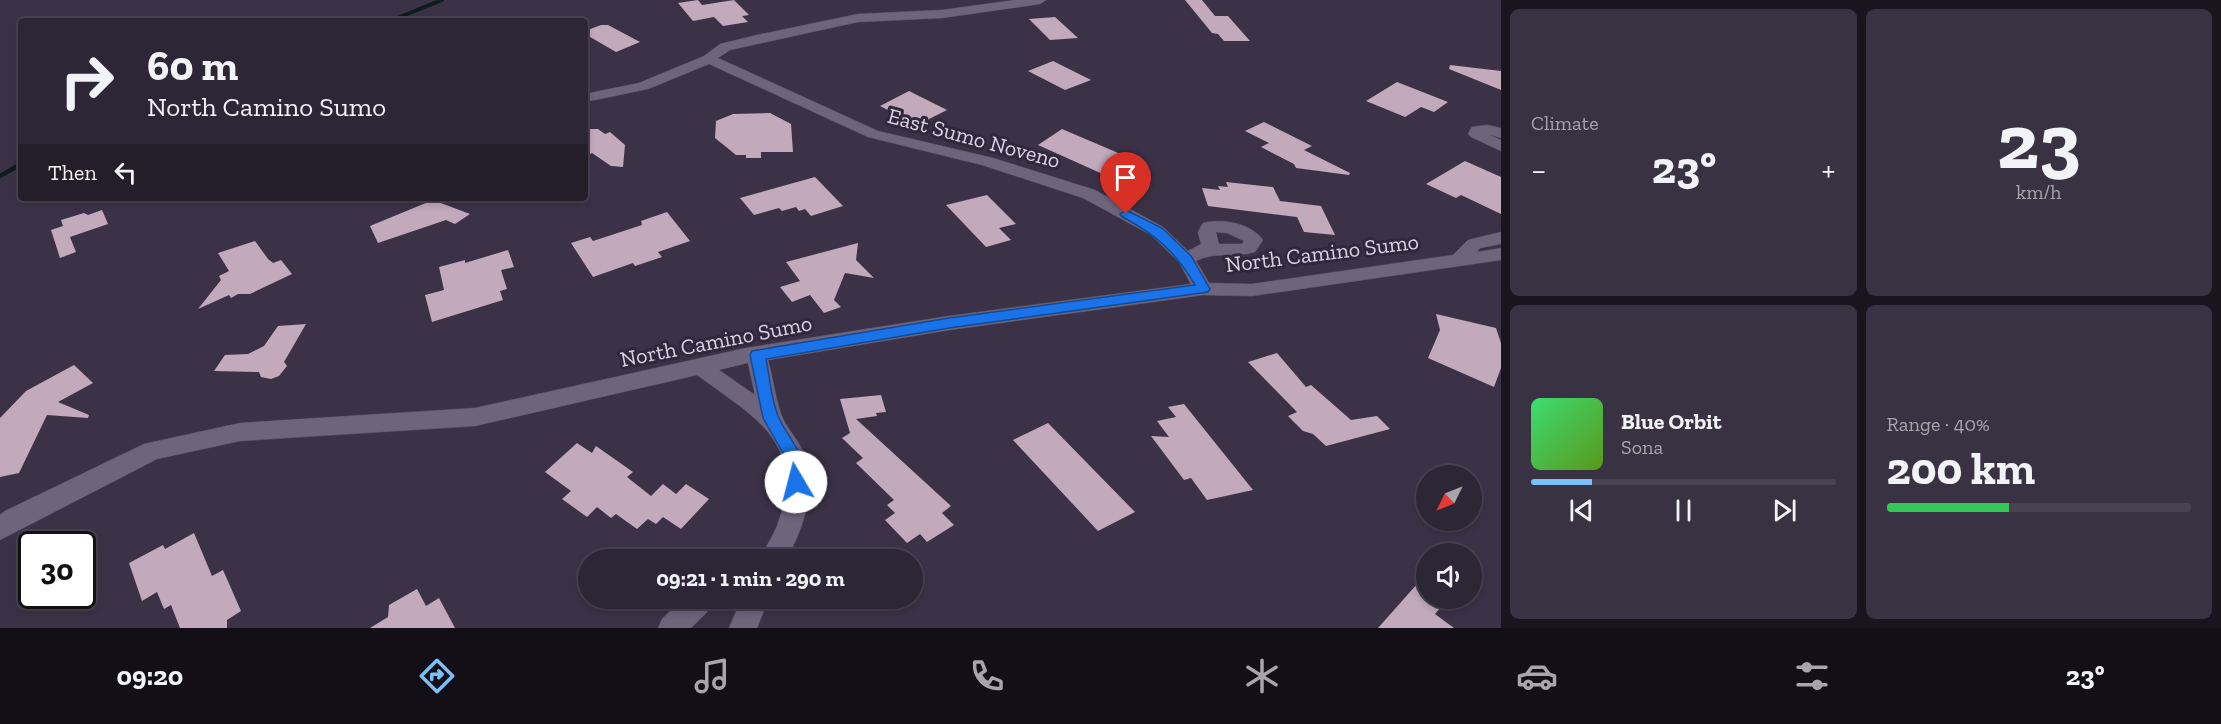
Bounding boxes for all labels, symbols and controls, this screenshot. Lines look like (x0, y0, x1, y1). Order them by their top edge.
text: 60 m (147, 40, 238, 91)
icon: right (48, 42, 126, 120)
text: North Camino Sumo (147, 91, 386, 123)
text: 23 (1997, 94, 2080, 188)
street label: East Sumo Noveno (885, 102, 1063, 174)
text: Climate (1531, 111, 1599, 135)
text: 23° (1652, 141, 1716, 195)
text: − (1531, 150, 1546, 189)
text: + (1822, 150, 1835, 189)
pin (1100, 152, 1151, 214)
icon: left (109, 156, 142, 189)
text: Then (48, 159, 97, 186)
icon: arrive (1109, 161, 1142, 194)
text: km/h (2016, 180, 2062, 204)
street label: North Camino Sumo (1224, 228, 1420, 278)
street label: North Camino Sumo (618, 309, 814, 373)
text: Blue Orbit (1621, 408, 1721, 435)
text: Range · 40% (1887, 412, 1990, 436)
text: Sona (1621, 435, 1663, 459)
text: 200 km (1887, 442, 2035, 496)
position arrow (764, 450, 828, 514)
north arrow (1416, 465, 1482, 531)
map controls (1416, 465, 1482, 609)
icon: previous (1565, 494, 1598, 527)
icon: pause (1667, 494, 1700, 527)
icon: next (1768, 494, 1801, 527)
speed limit sign: 30 (18, 531, 96, 609)
button: sound (1416, 543, 1482, 609)
text: 09:21 · 1 min · 290 m (656, 565, 845, 592)
icon: directions (416, 655, 458, 697)
icon: music (691, 655, 733, 697)
icon: phone (966, 655, 1008, 697)
icon: climate (1241, 655, 1283, 697)
icon: car (1516, 655, 1558, 697)
icon: filters (1791, 655, 1833, 697)
text: 09:20 (116, 660, 183, 692)
text: 23° (2066, 660, 2104, 692)

